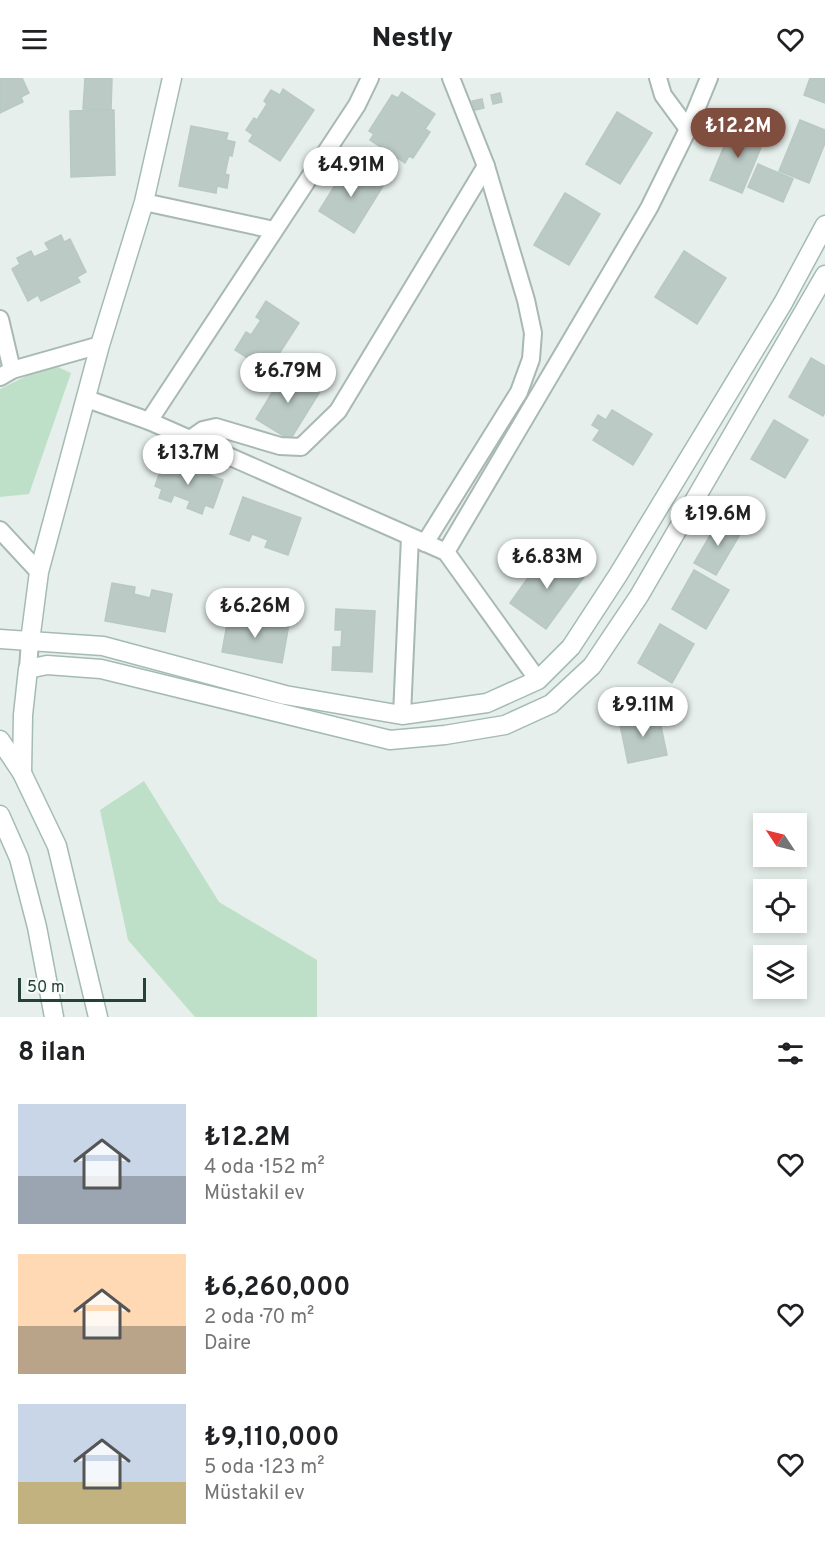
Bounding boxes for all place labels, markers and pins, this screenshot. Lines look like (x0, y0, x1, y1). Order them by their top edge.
pin: ₺12.2M (689, 108, 787, 159)
pin: ₺4.91M (302, 147, 400, 198)
pin: ₺6.79M (239, 353, 337, 404)
pin: ₺13.7M (139, 435, 237, 486)
pin: ₺19.6M (669, 496, 767, 547)
pin: ₺6.83M (498, 539, 596, 590)
pin: ₺6.26M (206, 588, 304, 639)
pin: ₺9.11M (594, 687, 692, 738)

